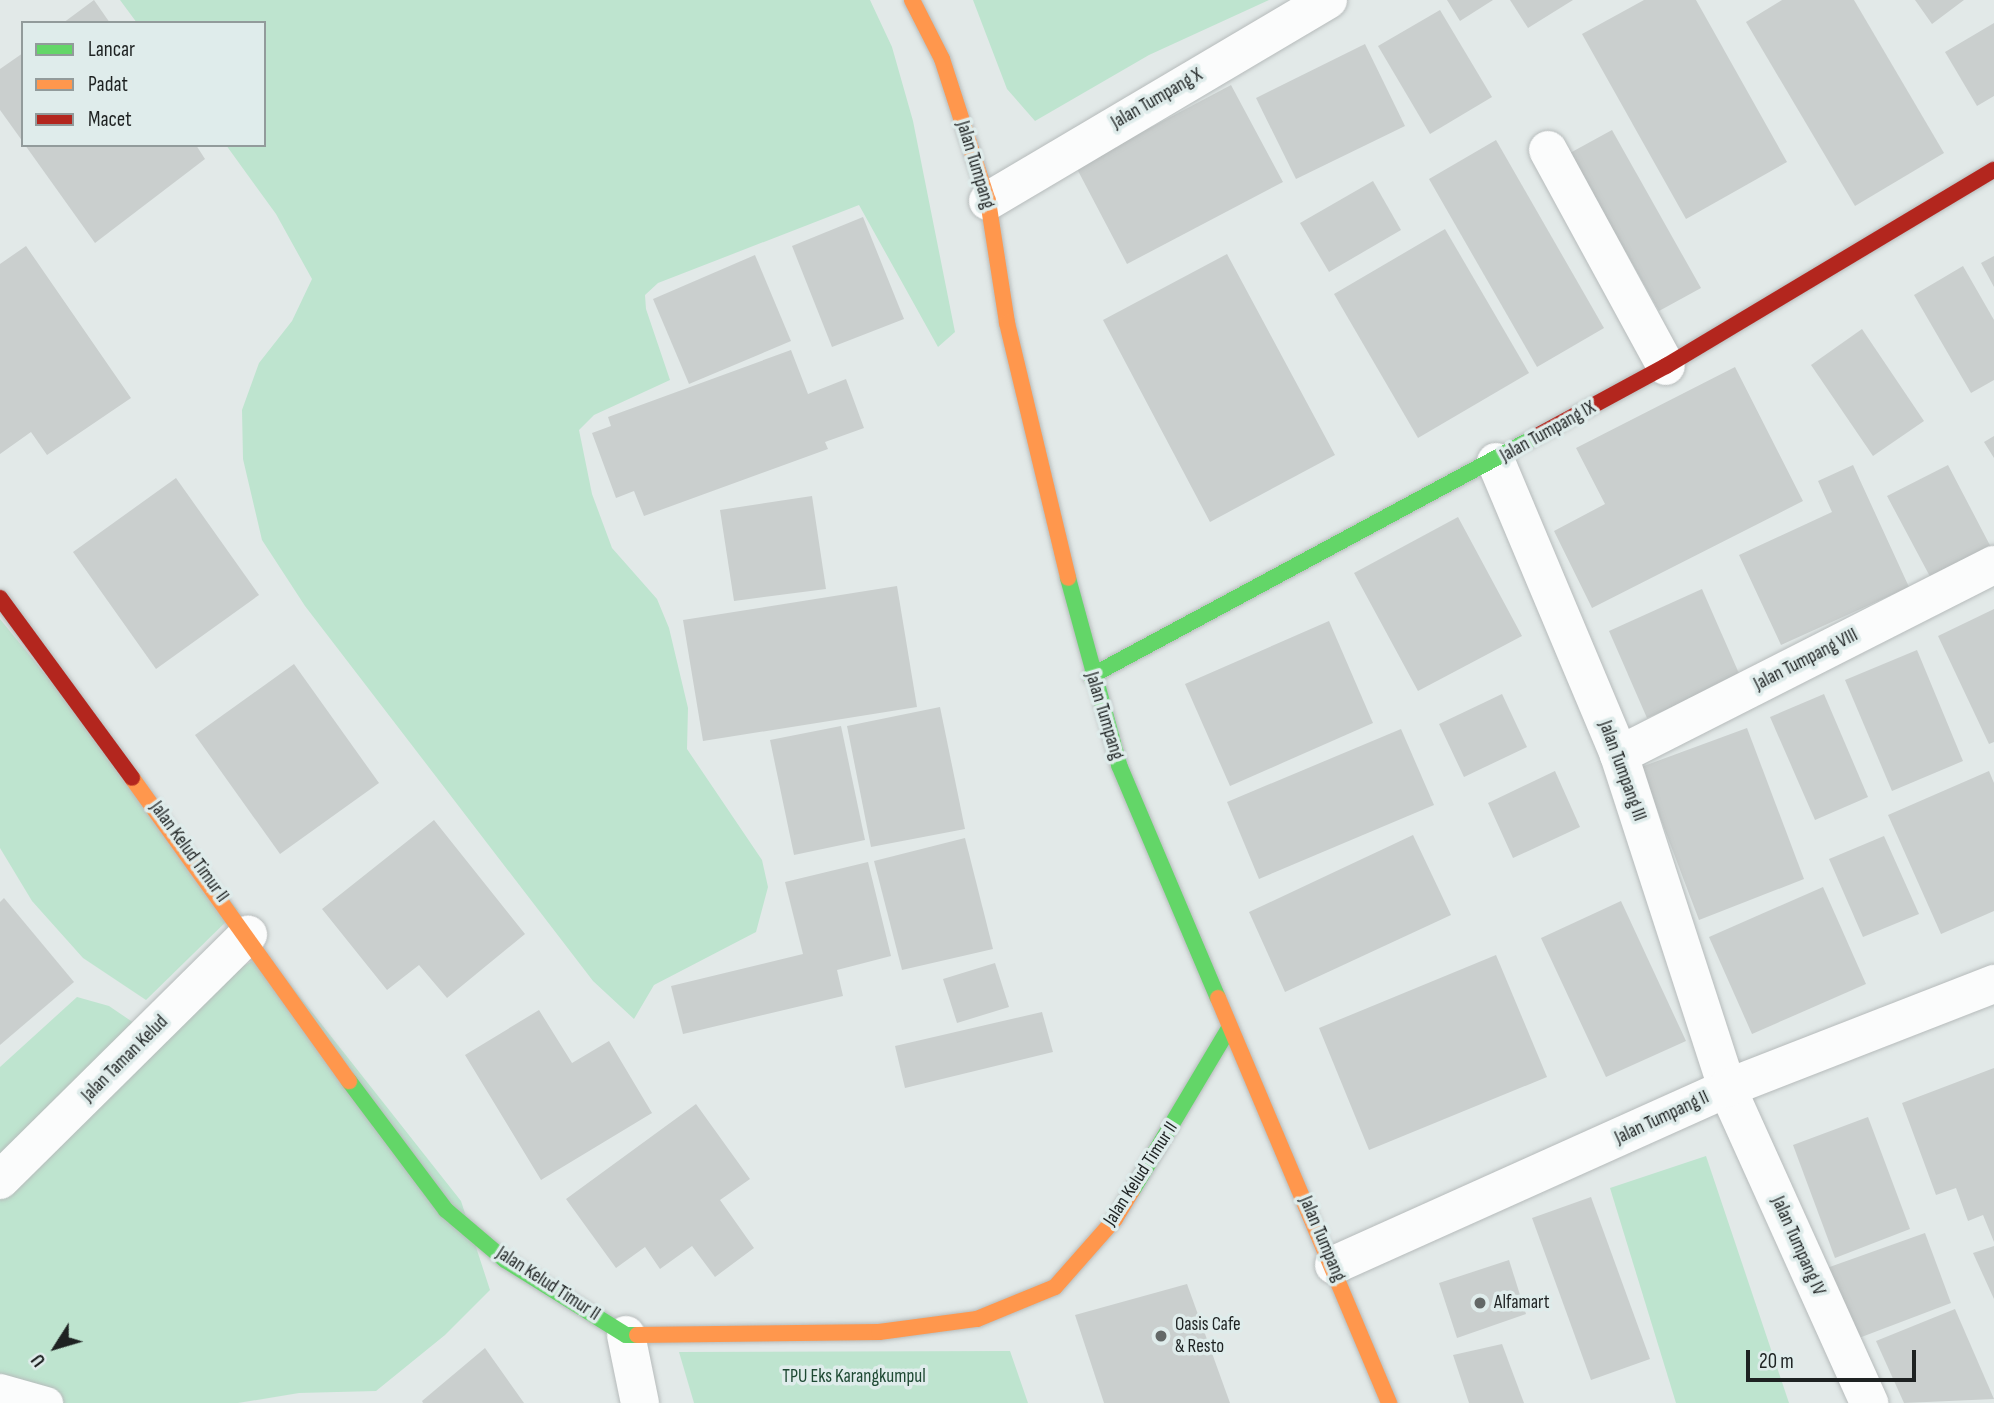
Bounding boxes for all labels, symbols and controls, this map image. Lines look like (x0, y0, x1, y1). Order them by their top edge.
legend (21, 21, 266, 147)
text: Lancar (88, 37, 135, 62)
street label: Jalan Tumpang X (1107, 64, 1207, 134)
text: Padat (88, 72, 128, 97)
text: Macet (88, 107, 132, 132)
street label: Jalan Tumpang (951, 118, 999, 212)
street label: Jalan Tumpang IX (1496, 396, 1600, 468)
street label: Jalan Tumpang VIII (1750, 624, 1862, 696)
street label: Jalan Tumpang (1080, 669, 1128, 763)
street label: Jalan Tumpang III (1593, 718, 1651, 824)
street label: Jalan Kelud Timur II (145, 797, 233, 907)
street label: Jalan Taman Kelud (77, 1011, 173, 1107)
street label: Jalan Tumpang II (1611, 1086, 1713, 1150)
street label: Jalan Kelud Timur II (1099, 1118, 1183, 1230)
street label: Jalan Tumpang (1294, 1193, 1350, 1285)
street label: Jalan Tumpang IV (1766, 1193, 1830, 1299)
street label: Jalan Kelud Timur II (492, 1242, 604, 1326)
place label: Alfamart (1494, 1292, 1549, 1314)
marker: Alfamart (1472, 1295, 1488, 1311)
north arrow (21, 1312, 91, 1382)
place label: Oasis Cafe & Resto (1175, 1314, 1241, 1358)
marker: Oasis Cafe & Resto (1153, 1328, 1169, 1344)
scale bar (1749, 1336, 1919, 1380)
text: U (27, 1349, 51, 1371)
text: 20 m (1759, 1349, 1794, 1374)
park label: TPU Eks Karangkumpul (782, 1366, 926, 1388)

